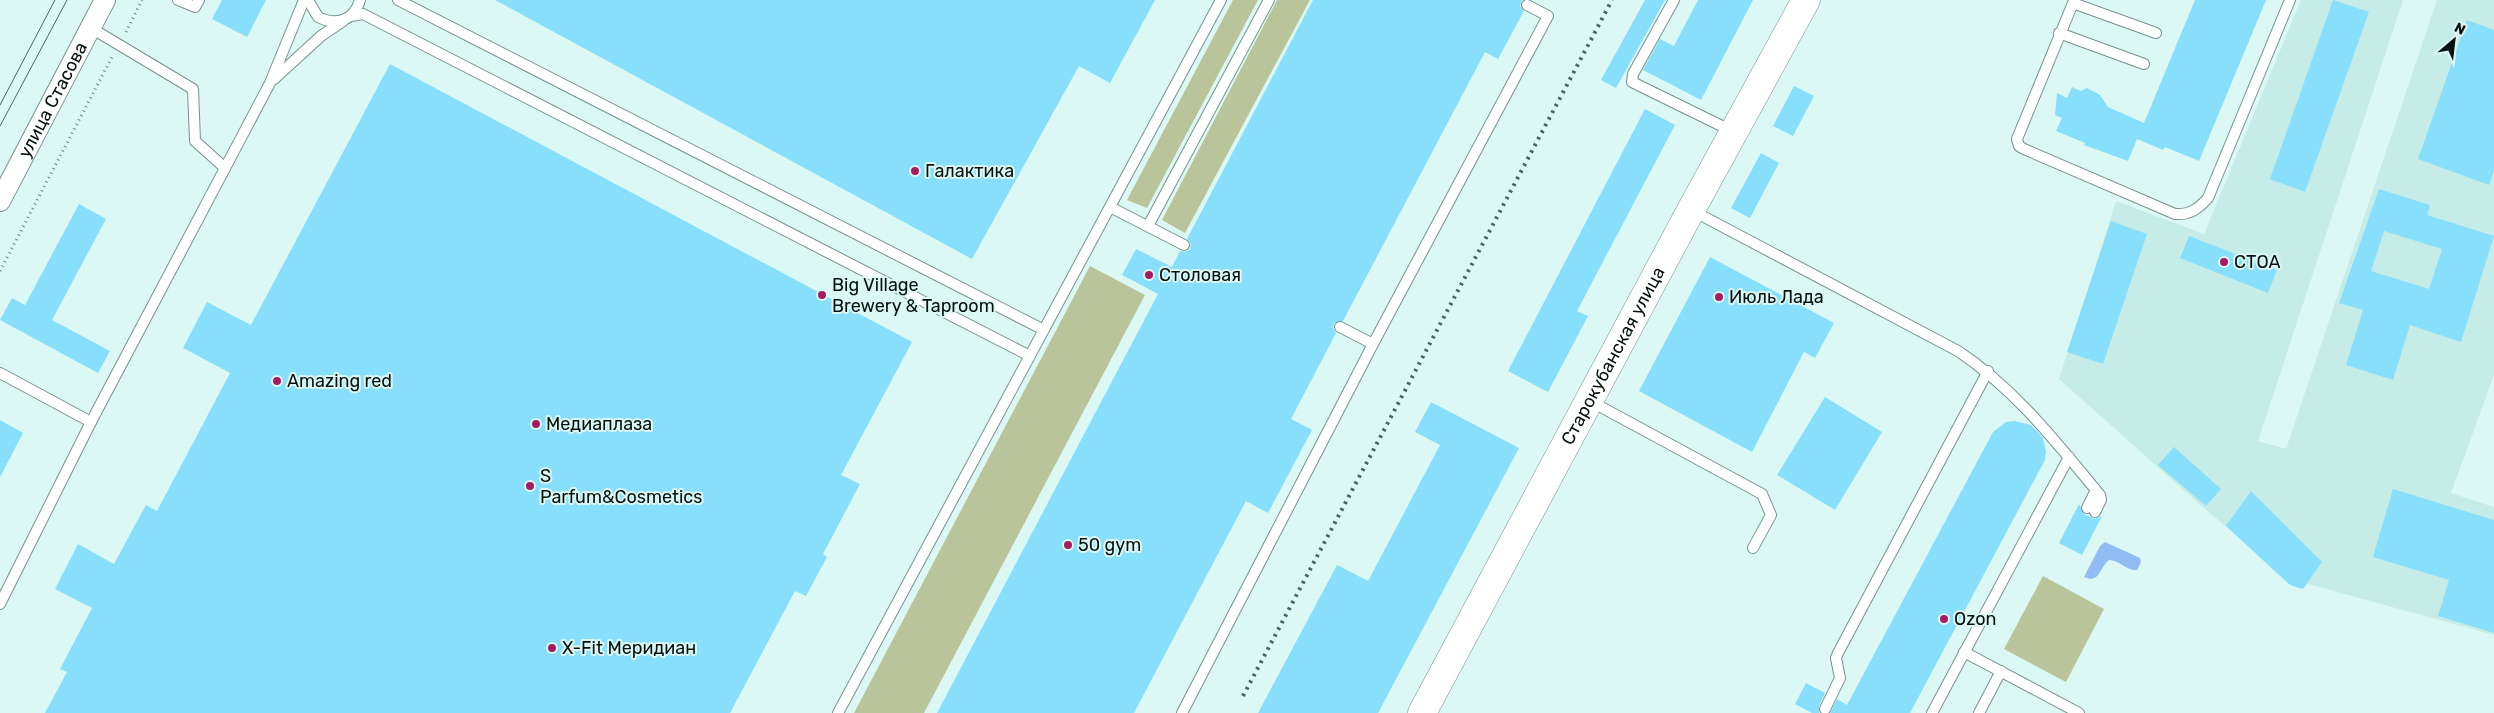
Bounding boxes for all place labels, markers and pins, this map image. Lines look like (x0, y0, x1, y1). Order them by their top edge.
place label: Галактика (925, 160, 1014, 182)
marker: Галактика (909, 165, 921, 177)
place label: СТОА (2234, 251, 2281, 273)
marker: СТОА (2218, 256, 2230, 268)
place label: Столовая (1159, 264, 1241, 286)
marker: Столовая (1143, 269, 1155, 281)
place label: Big Village Brewery & Taproom (832, 274, 995, 317)
place label: Июль Лада (1729, 286, 1824, 308)
marker: Big Village Brewery & Taproom (816, 289, 828, 301)
marker: Июль Лада (1713, 291, 1725, 303)
place label: Amazing red (287, 370, 392, 392)
marker: Amazing red (271, 375, 283, 387)
place label: Медиаплаза (546, 413, 652, 435)
marker: Медиаплаза (530, 418, 542, 430)
place label: S Parfum&Cosmetics (540, 465, 702, 508)
marker: S Parfum&Cosmetics (524, 480, 536, 492)
place label: 50 gym (1078, 534, 1141, 556)
marker: 50 gym (1062, 539, 1074, 551)
place label: Ozon (1954, 608, 1996, 630)
marker: Ozon (1938, 613, 1950, 625)
place label: X-Fit Меридиан (562, 637, 696, 659)
marker: X-Fit Меридиан (546, 642, 558, 654)

